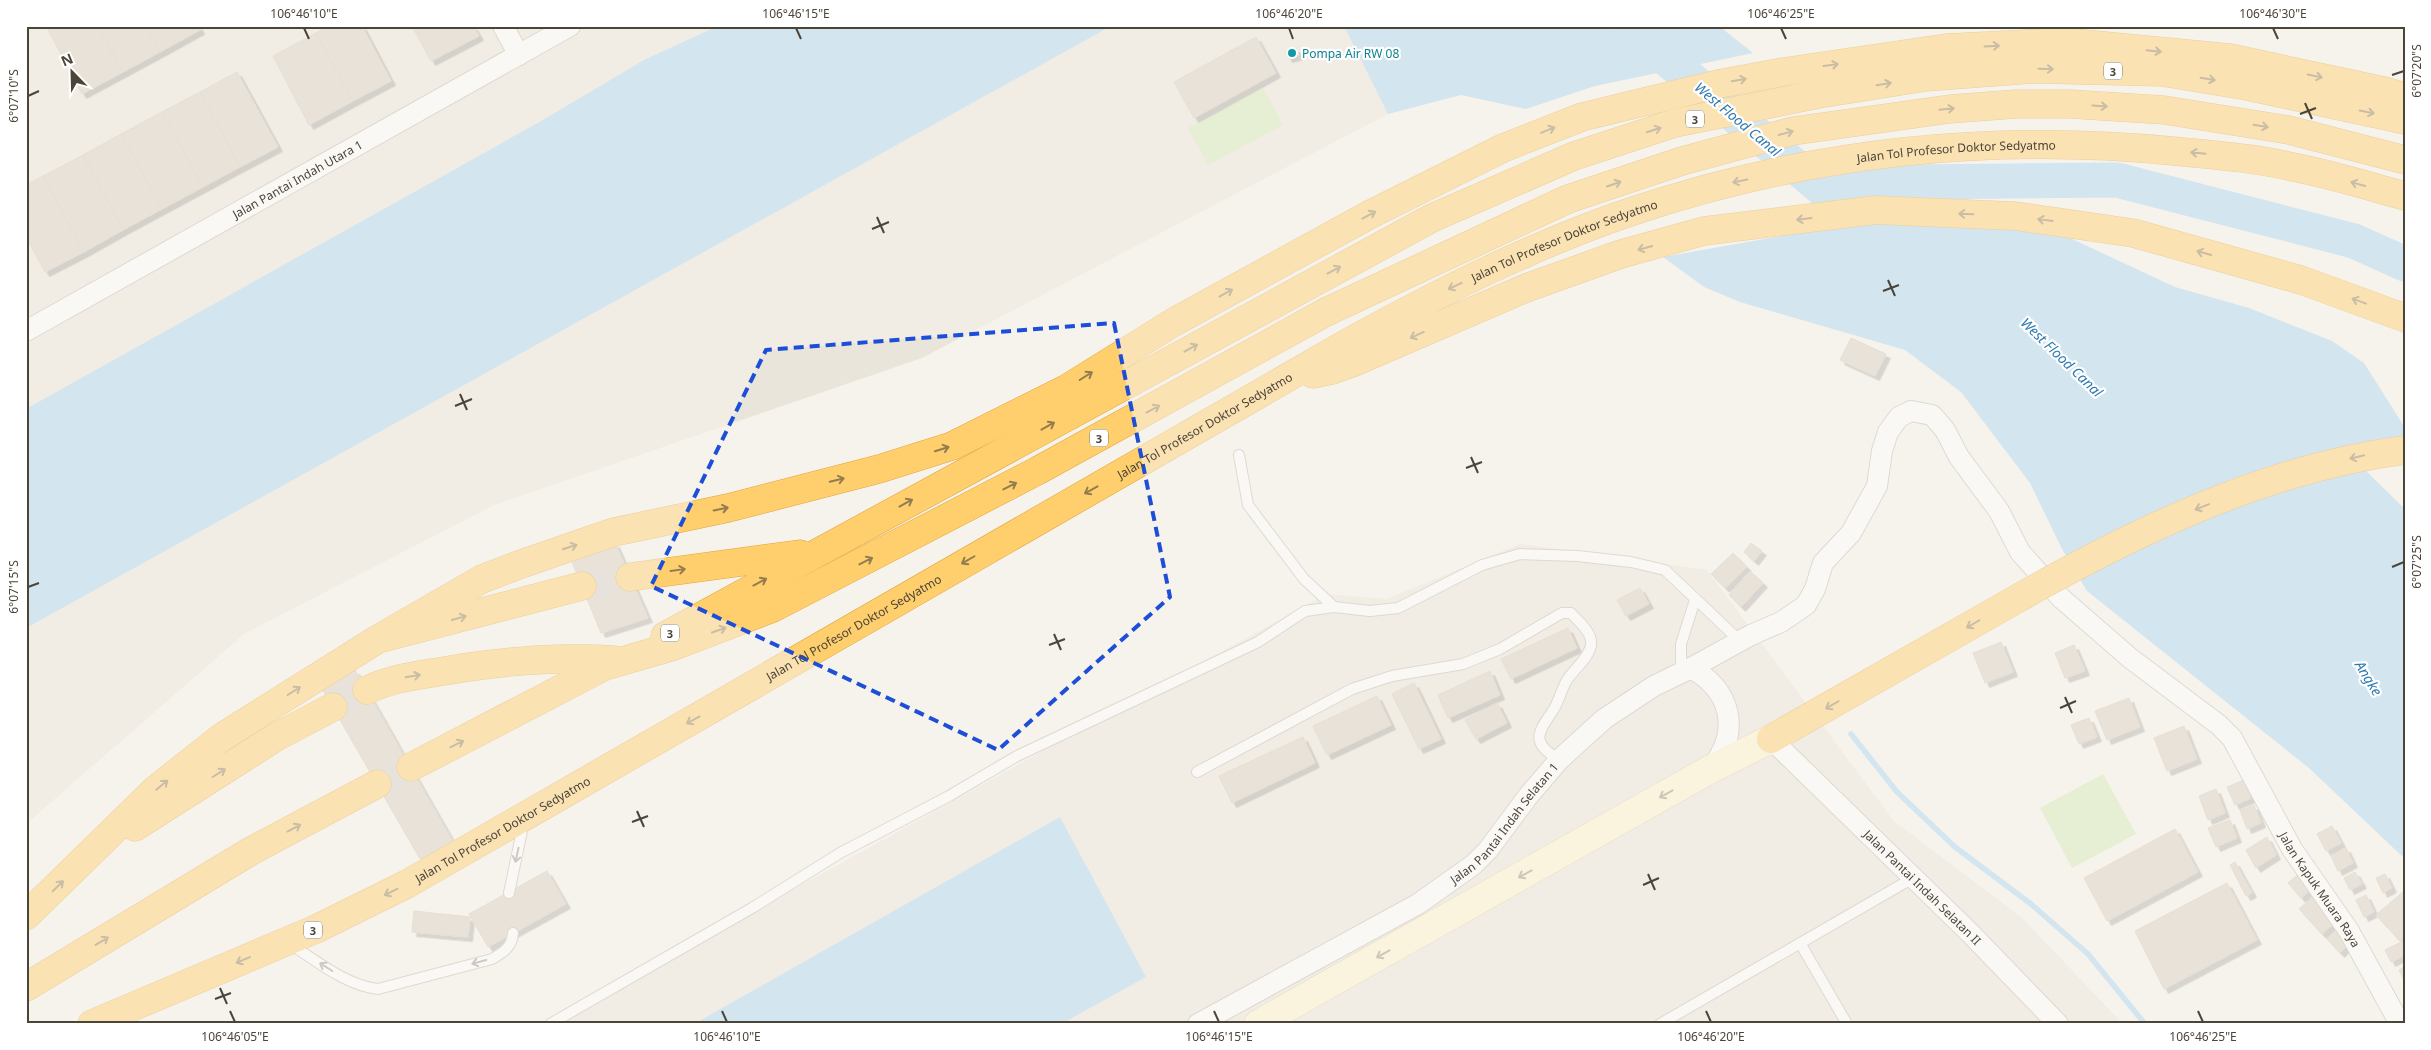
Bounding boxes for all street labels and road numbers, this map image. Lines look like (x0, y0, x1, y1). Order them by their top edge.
road number: 3 (2104, 62, 2122, 80)
road number: 3 (1686, 110, 1704, 128)
street label: Jalan Pantai Indah Utara 1 (228, 136, 365, 223)
street label: Jalan Tol Profesor Doktor Sedyatmo (1855, 136, 2056, 166)
street label: Jalan Tol Profesor Doktor Sedyatmo (1467, 195, 1659, 286)
street label: Jalan Tol Profesor Doktor Sedyatmo (1113, 368, 1295, 483)
road number: 3 (1090, 429, 1108, 446)
street label: Jalan Tol Profesor Doktor Sedyatmo (762, 570, 944, 685)
road number: 3 (661, 624, 679, 641)
street label: Jalan Pantai Indah Selatan 1 (1446, 759, 1562, 888)
street label: Jalan Tol Profesor Doktor Sedyatmo (411, 772, 593, 887)
street label: Jalan Pantai Indah Selatan II (1859, 825, 1985, 948)
street label: Jalan Kapuk Muara Raya (2275, 828, 2365, 950)
road number: 3 (304, 922, 322, 938)

